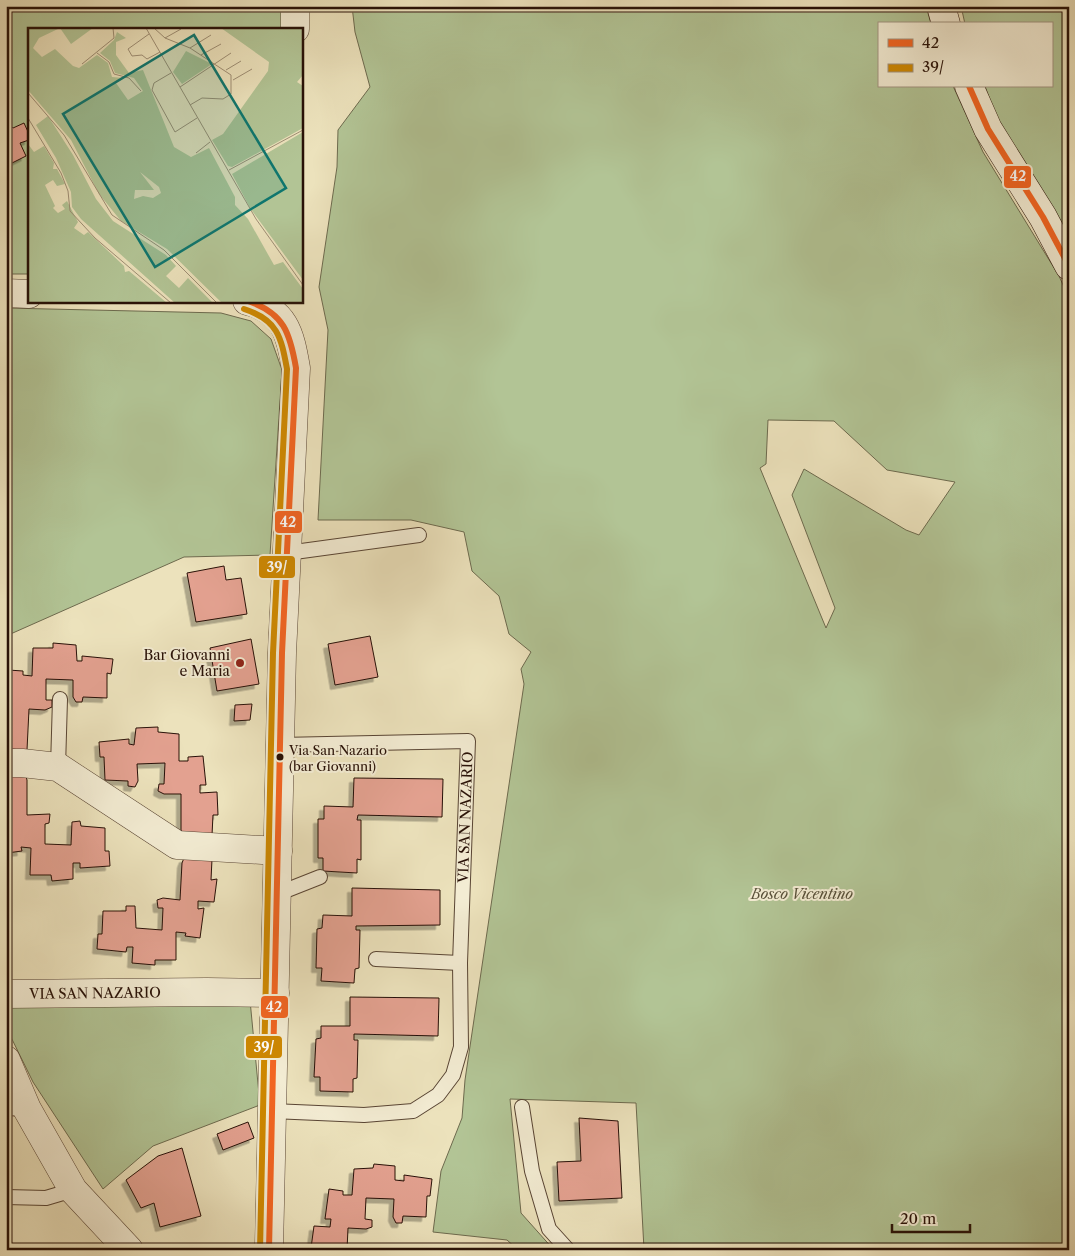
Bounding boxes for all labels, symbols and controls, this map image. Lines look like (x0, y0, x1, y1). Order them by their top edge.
legend (878, 22, 1052, 88)
inset map (28, 28, 302, 302)
text: 42 (922, 33, 939, 52)
text: 39/ (922, 57, 944, 76)
line badge: 42 (1003, 165, 1032, 189)
text: 42 (1010, 167, 1026, 185)
line badge: 42 (274, 510, 303, 534)
text: 42 (280, 513, 296, 531)
line badge: 39/ (258, 555, 296, 579)
text: 39/ (266, 558, 288, 576)
place label: Bar Giovanni e Maria (143, 646, 231, 680)
marker: Bar Giovanni e Maria (234, 657, 246, 669)
place label: Via San Nazario (bar Giovanni) (288, 742, 387, 774)
street label: VIA SAN NAZARIO (454, 751, 477, 884)
marker: Via San Nazario (bar Giovanni) (275, 752, 285, 762)
park label: Bosco Vicentino (750, 885, 853, 903)
street label: VIA SAN NAZARIO (28, 983, 161, 1003)
line badge: 42 (260, 995, 289, 1019)
text: 42 (266, 998, 282, 1016)
line badge: 39/ (245, 1035, 283, 1059)
text: 39/ (253, 1038, 275, 1056)
scale bar (892, 1201, 970, 1233)
text: 20 m (900, 1209, 936, 1228)

